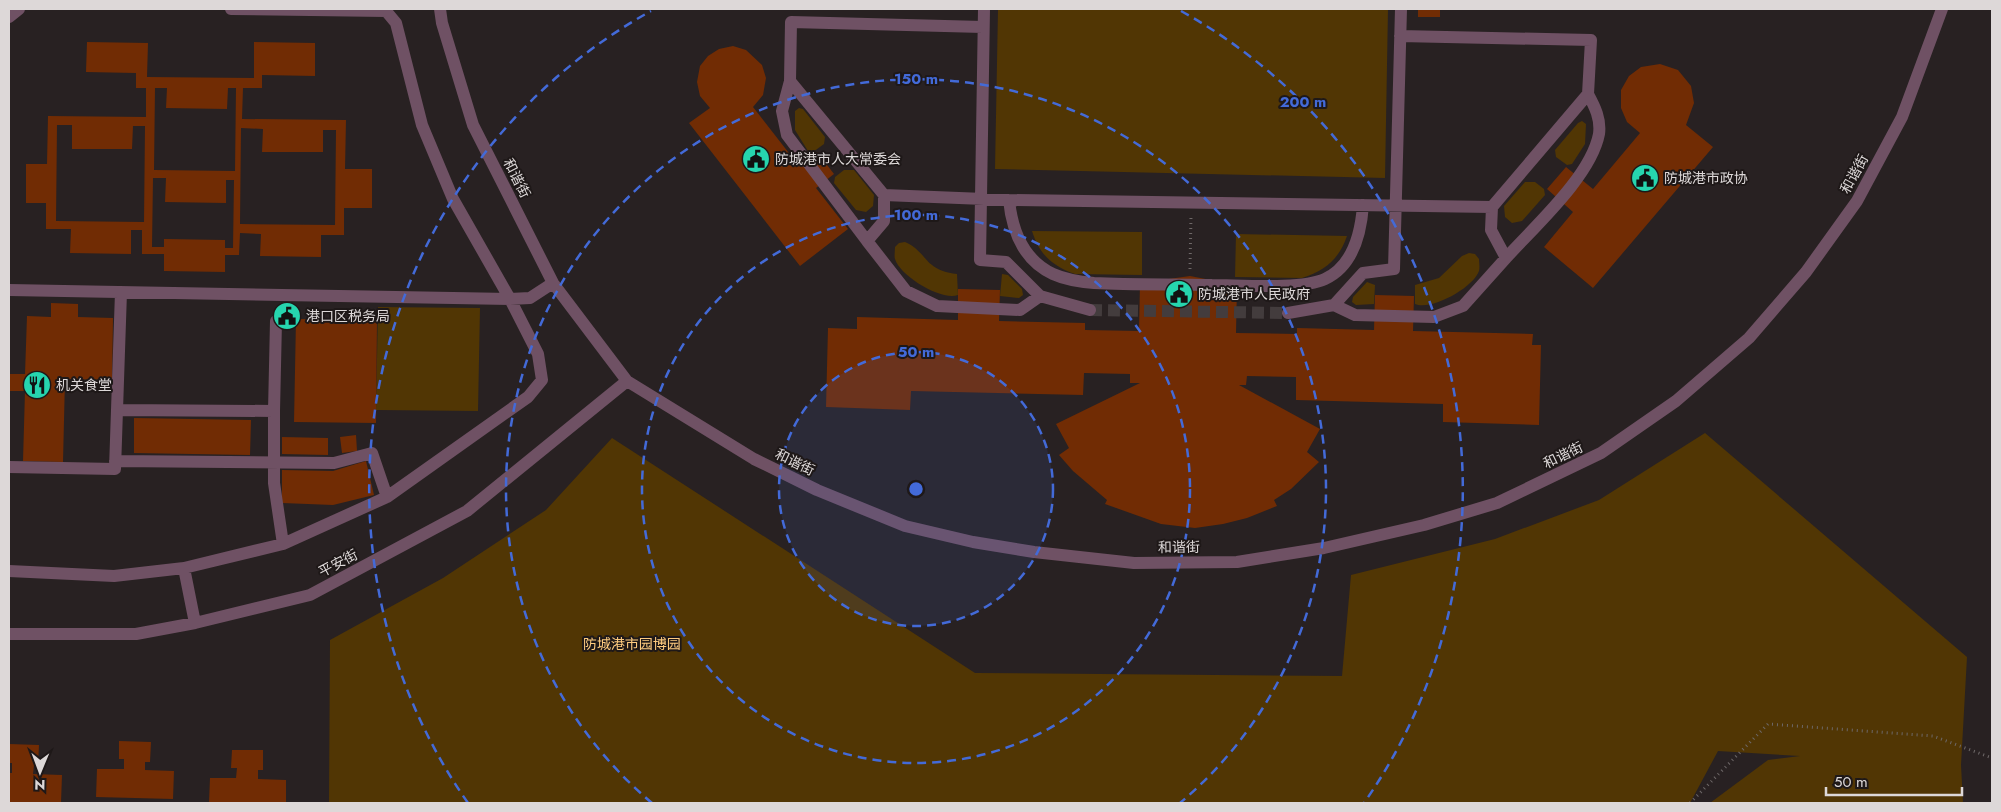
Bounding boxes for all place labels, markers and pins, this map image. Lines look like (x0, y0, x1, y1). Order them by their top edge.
public building icon: 防城港市人大常委会 (741, 144, 771, 174)
place label: 防城港市人大常委会 (775, 149, 901, 169)
public building icon: 防城港市政协 (1630, 163, 1660, 193)
place label: 防城港市政协 (1664, 168, 1748, 188)
public building icon: 防城港市人民政府 (1164, 279, 1194, 309)
place label: 防城港市人民政府 (1198, 284, 1310, 304)
public building icon: 港口区税务局 (272, 301, 302, 331)
place label: 港口区税务局 (306, 306, 390, 326)
restaurant icon: 机关食堂 (22, 370, 52, 400)
place label: 机关食堂 (56, 375, 112, 395)
centre of rings (907, 480, 925, 498)

